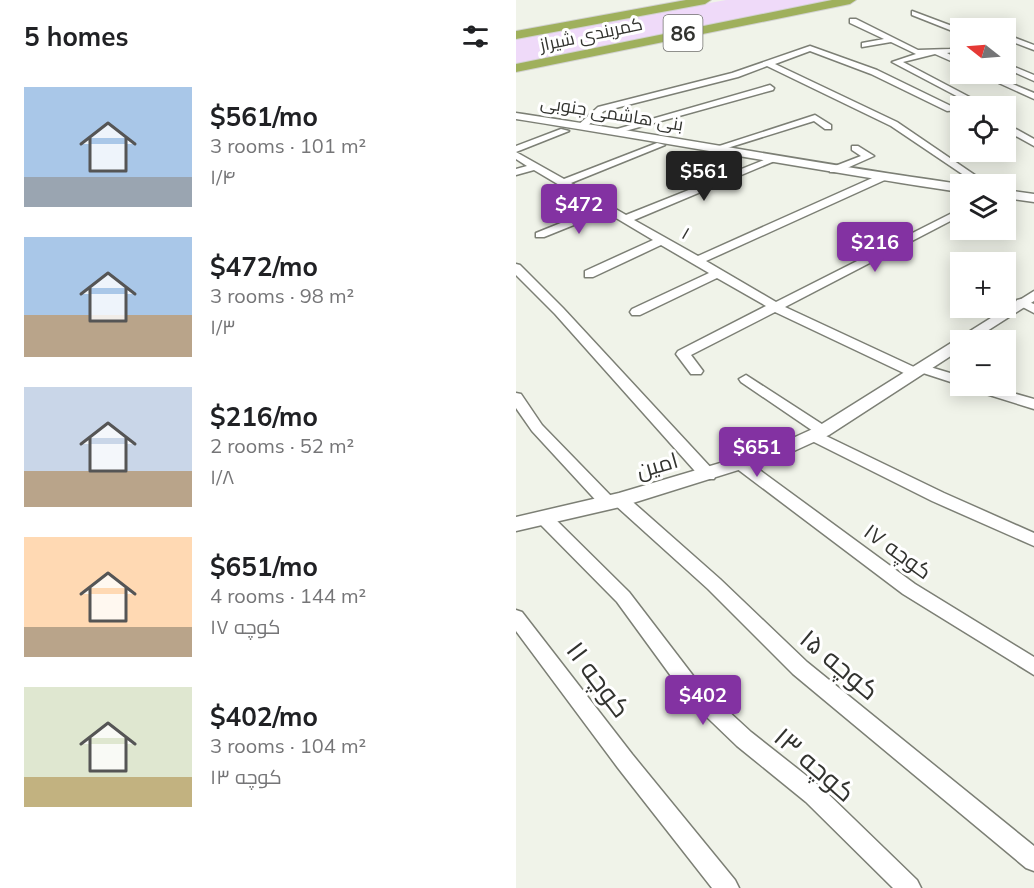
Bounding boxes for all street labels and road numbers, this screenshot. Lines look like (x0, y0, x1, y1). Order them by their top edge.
street label: کمربندی شیراز (537, 12, 645, 56)
road number: 86 (664, 15, 702, 51)
street label: بنی هاشمی جنوبی (539, 90, 685, 136)
street label: ۱ (678, 222, 694, 244)
street label: امین (633, 446, 681, 484)
street label: کوچه ۱۷ (858, 517, 938, 586)
street label: کوچه ۱۵ (792, 621, 887, 709)
street label: کوچه ۱۱ (558, 634, 639, 725)
street label: کوچه ۱۳ (766, 719, 863, 810)

